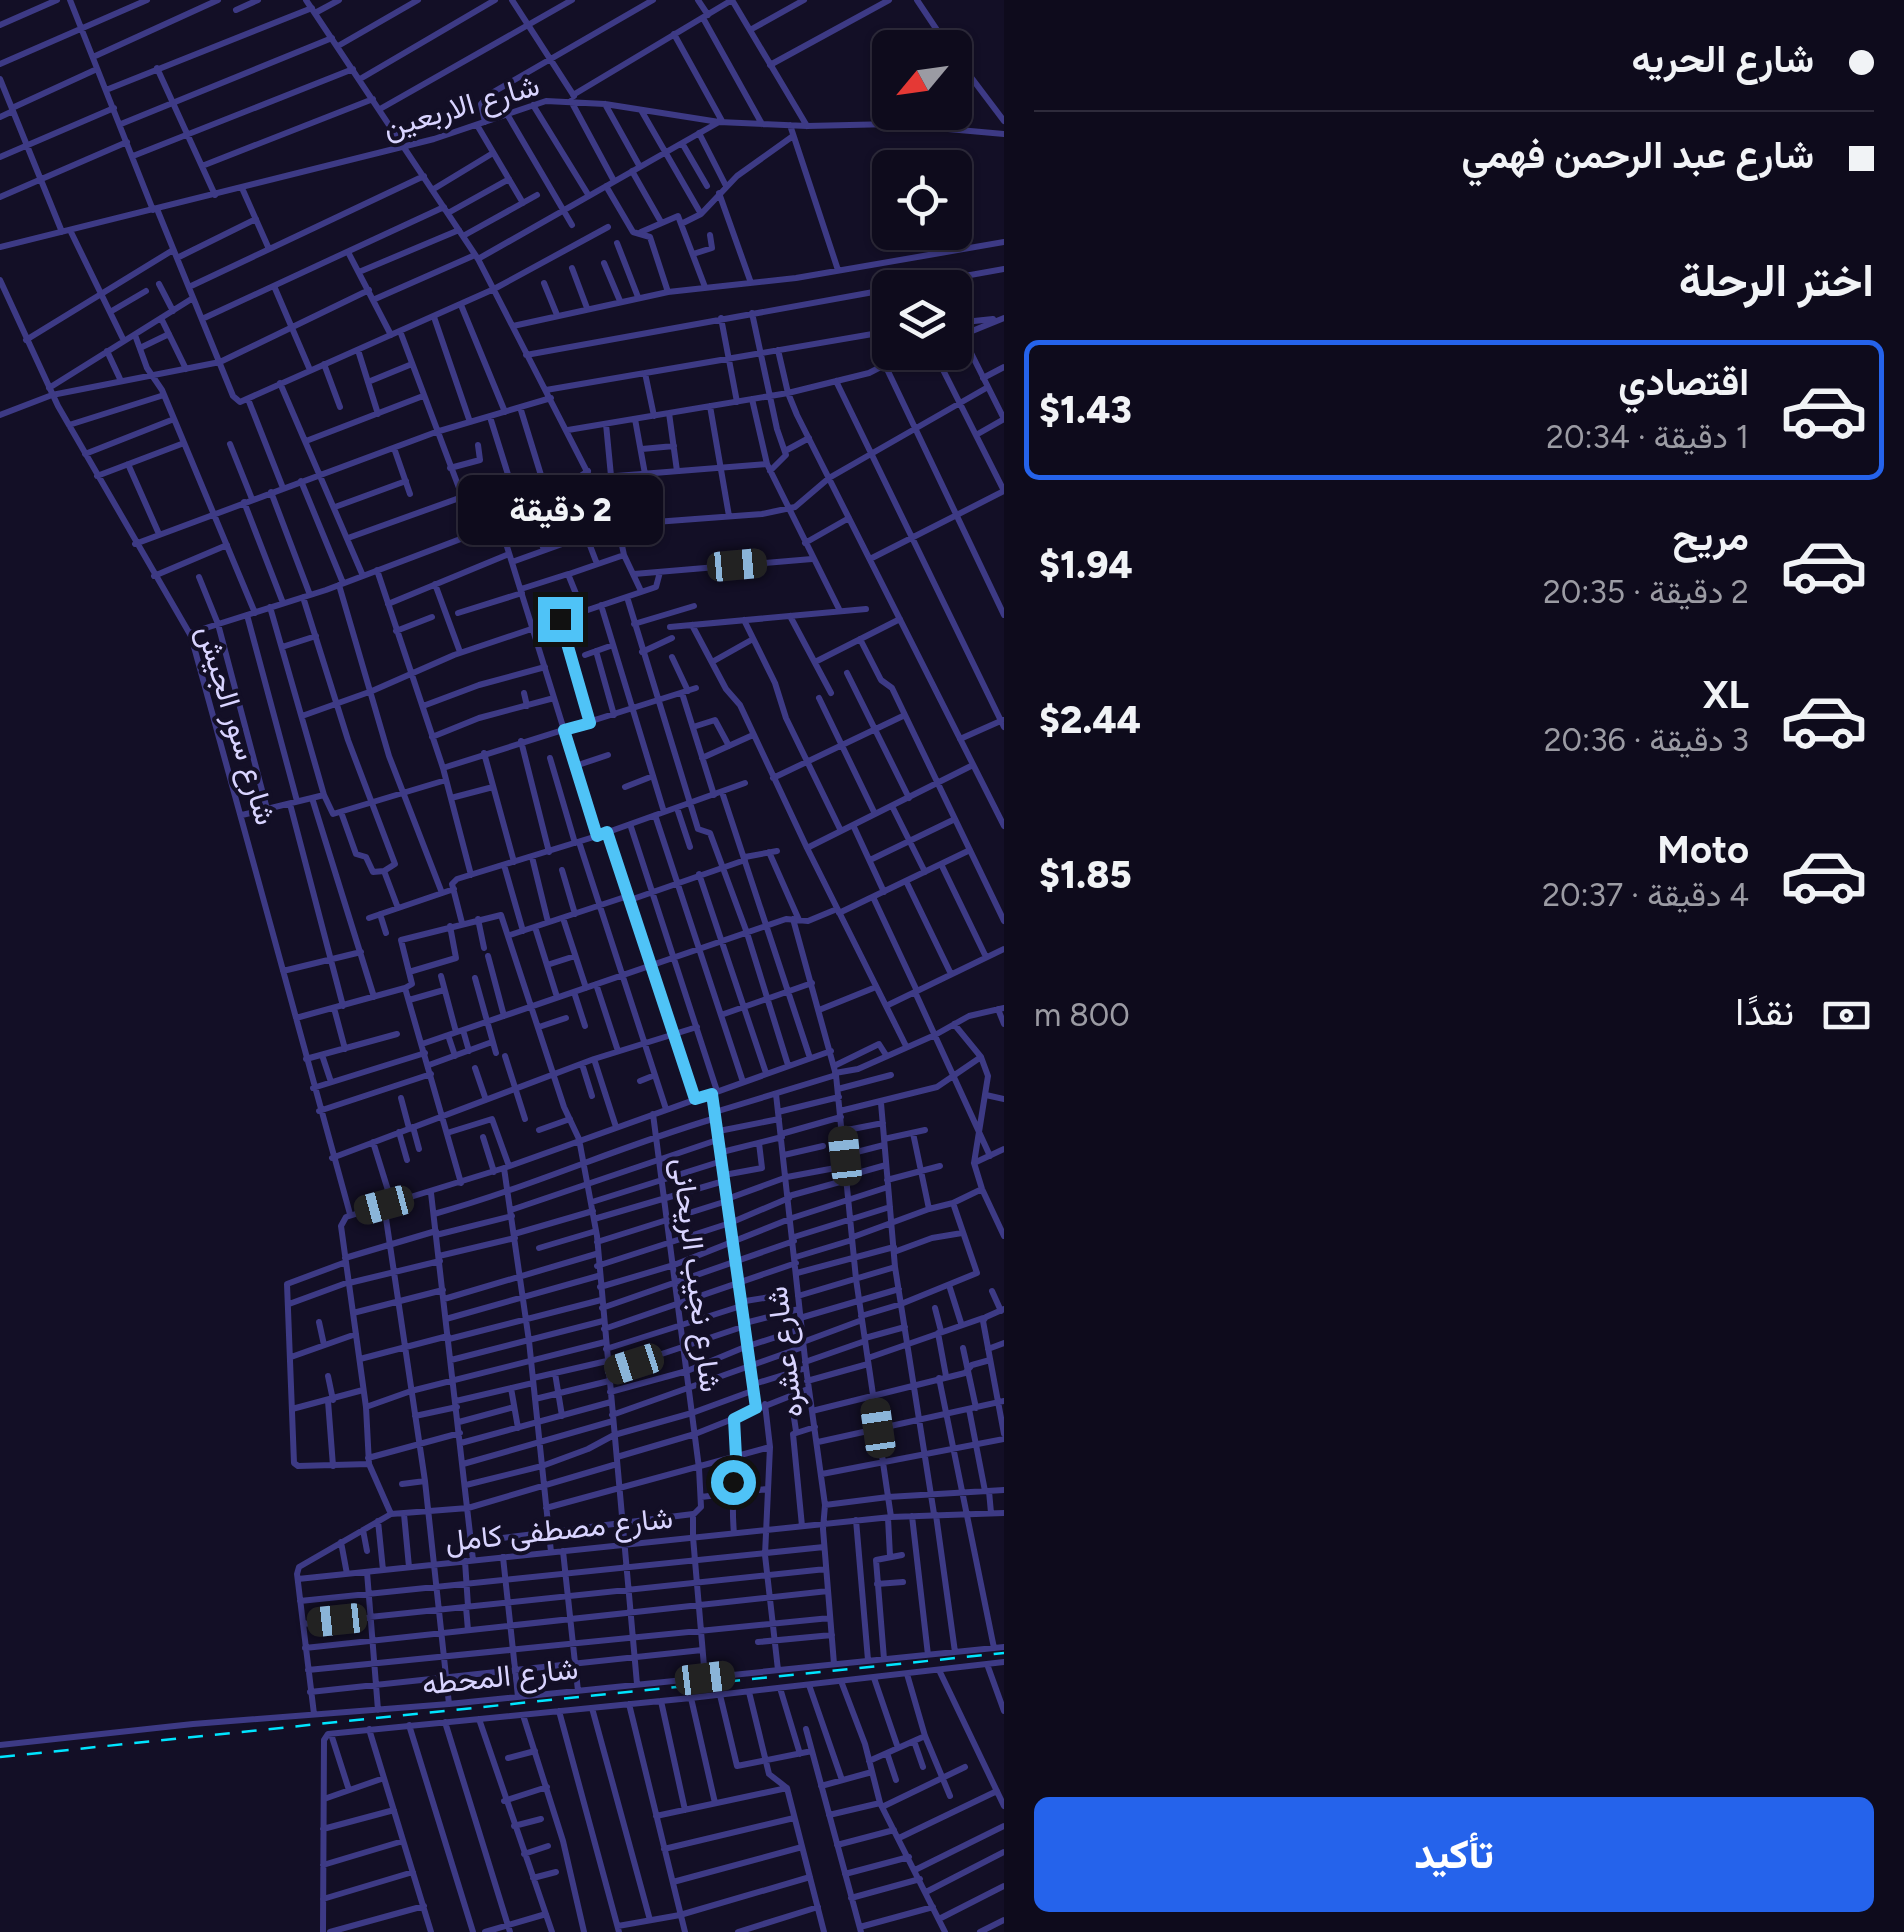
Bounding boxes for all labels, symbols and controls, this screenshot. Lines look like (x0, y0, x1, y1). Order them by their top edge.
north arrow (872, 30, 972, 130)
map controls (872, 30, 972, 370)
text: شارع الحريه (1631, 36, 1814, 82)
street label: شارع الاربعين (379, 66, 544, 148)
text: شارع عبد الرحمن فهمي (1461, 132, 1814, 178)
button: locate (872, 150, 972, 250)
text: اختر الرحلة (1679, 253, 1874, 307)
button: layers (872, 270, 972, 370)
text: اقتصادي (1618, 359, 1749, 405)
icon: car (1779, 365, 1869, 455)
text: $1.43 (1039, 387, 1132, 433)
text: 1 دقيقة · 20:34 (1546, 418, 1749, 456)
callout: 2 دقيقة (458, 474, 662, 544)
text: 2 دقيقة (509, 491, 612, 529)
text: مريح (1673, 514, 1749, 560)
icon: car (1779, 520, 1869, 610)
text: $1.94 (1039, 542, 1133, 588)
car (706, 547, 768, 583)
text: 2 دقيقة · 20:35 (1543, 573, 1749, 611)
route end (538, 597, 583, 642)
street label: شارع سور الجيش (187, 621, 285, 830)
text: XL (1703, 672, 1749, 718)
icon: car (1779, 675, 1869, 765)
text: $2.44 (1039, 697, 1141, 743)
text: 3 دقيقة · 20:36 (1544, 721, 1749, 759)
text: Moto (1657, 827, 1749, 873)
icon: car (1779, 830, 1869, 920)
text: $1.85 (1039, 852, 1132, 898)
text: 4 دقيقة · 20:37 (1542, 876, 1749, 914)
icon: cash (1819, 988, 1874, 1043)
text: نقدًا (1735, 989, 1794, 1035)
text: 800 m (1034, 996, 1130, 1034)
car (827, 1125, 863, 1187)
street label: شارع نجيب الريحانى (662, 1156, 730, 1395)
car (351, 1183, 417, 1227)
street label: شارع عشره (758, 1284, 812, 1420)
car (601, 1340, 667, 1388)
car (859, 1396, 897, 1460)
route start (711, 1460, 756, 1505)
street label: شارع مصطفى كامل (443, 1499, 675, 1561)
car (306, 1602, 368, 1638)
street label: شارع المحطه (420, 1649, 580, 1705)
car (673, 1659, 737, 1697)
button: تأكيد (1034, 1797, 1874, 1912)

